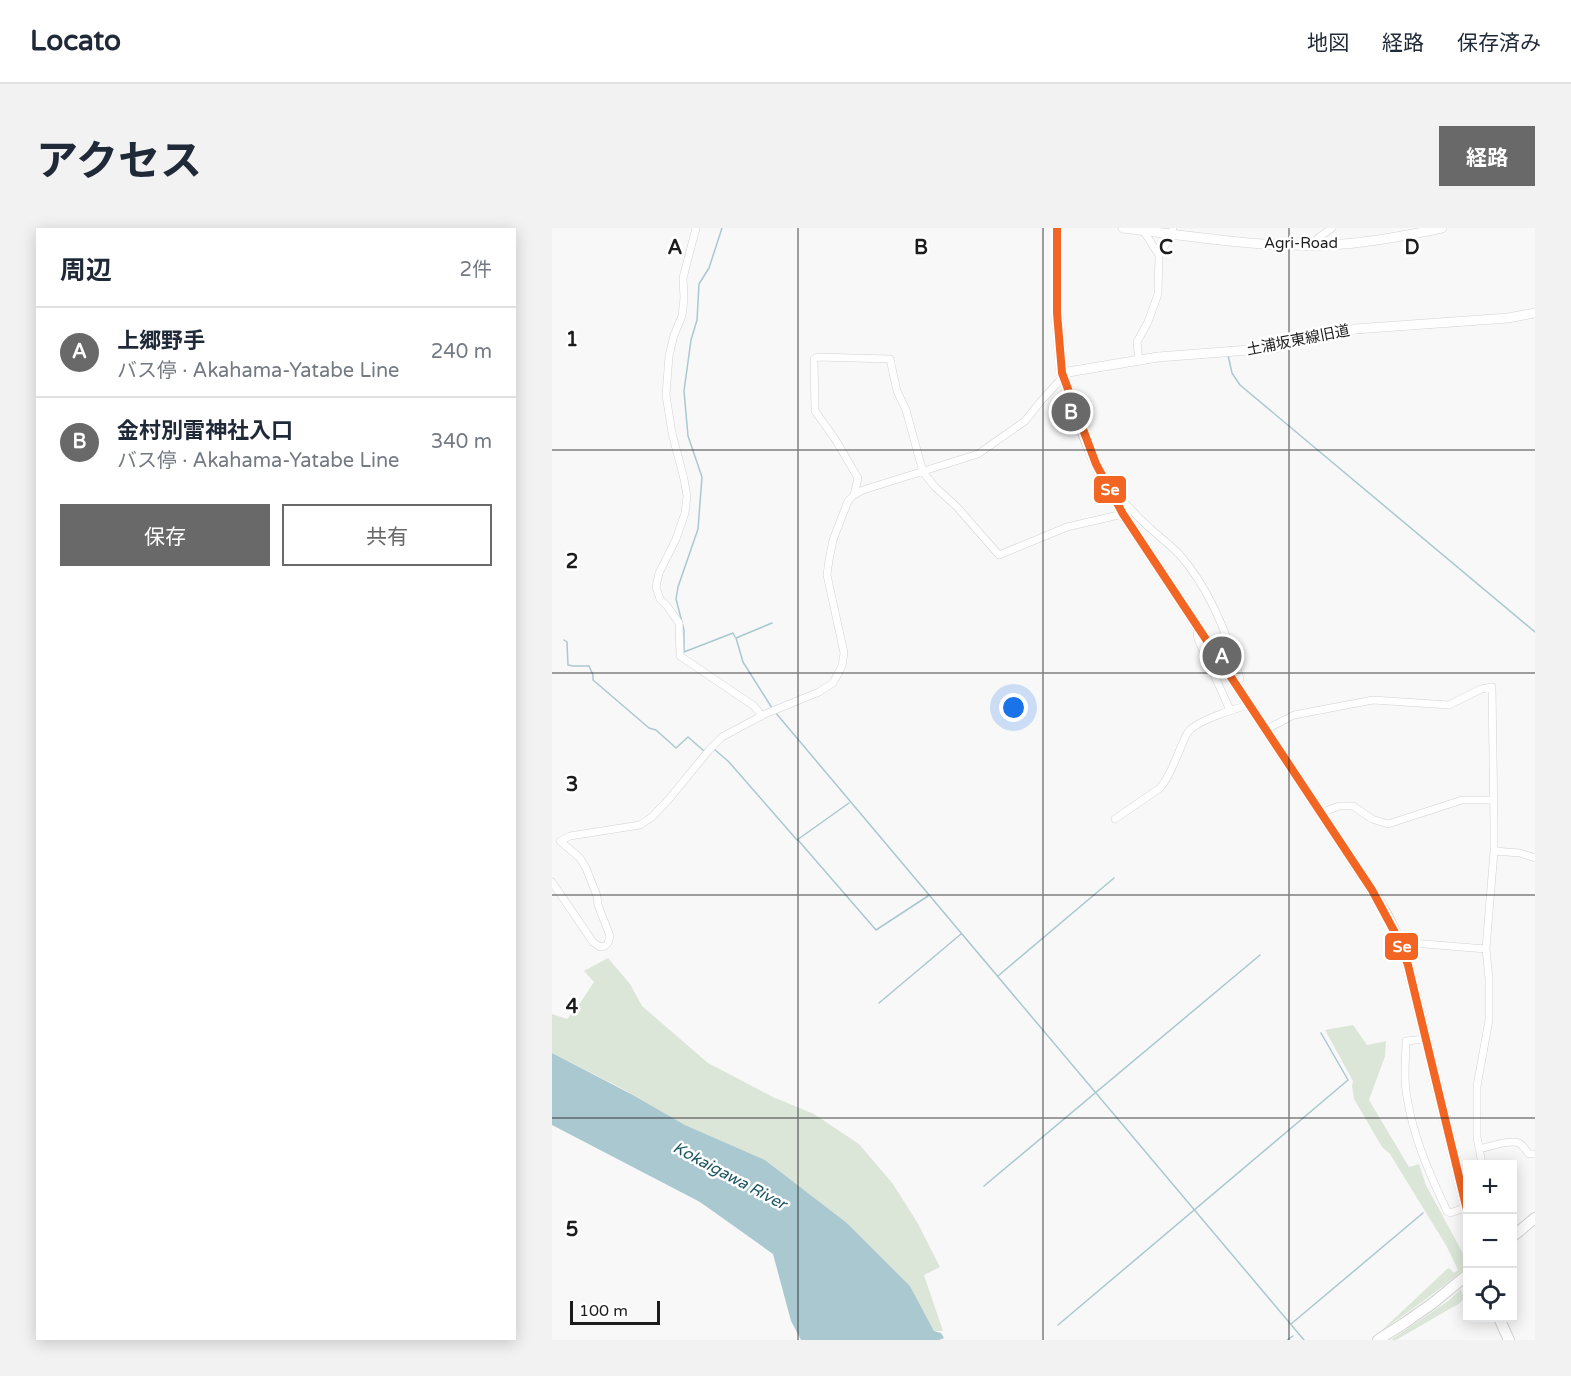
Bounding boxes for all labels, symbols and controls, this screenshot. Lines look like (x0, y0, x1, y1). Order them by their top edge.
text: Locato (30, 24, 121, 58)
text: 地図 (1307, 31, 1349, 56)
text: 経路 (1382, 31, 1424, 56)
text: 保存済み (1457, 31, 1541, 56)
button: 経路 (1439, 126, 1535, 186)
text: アクセス (36, 136, 202, 187)
street label: Agri-Road (1264, 234, 1338, 252)
text: A (668, 236, 683, 260)
text: B (914, 236, 928, 260)
text: C (1159, 236, 1173, 260)
text: D (1404, 236, 1420, 260)
text: 周辺 (60, 255, 112, 286)
text: 2件 (459, 258, 492, 282)
street label: 土浦坂東線旧道 (1245, 321, 1351, 359)
text: 上郷野手 (117, 328, 205, 354)
text: 1 (566, 328, 578, 352)
text: A (72, 340, 87, 364)
text: 240 m (431, 340, 492, 364)
text: バス停 · Akahama-Yatabe Line (117, 359, 399, 383)
pin: B (1052, 390, 1090, 435)
text: 金村別雷神社入口 (117, 418, 293, 444)
text: B (73, 430, 86, 454)
text: 340 m (431, 430, 492, 454)
text: バス停 · Akahama-Yatabe Line (117, 449, 399, 473)
line badge: Se (1093, 475, 1127, 504)
text: Se (1101, 480, 1119, 500)
button: 保存 (60, 504, 270, 566)
button: 共有 (282, 504, 492, 566)
text: 2 (566, 550, 578, 574)
pin: A (1202, 634, 1242, 678)
your location (999, 693, 1028, 722)
text: 3 (566, 773, 578, 797)
line badge: Se (1384, 932, 1419, 961)
text: Se (1393, 937, 1411, 957)
text: 4 (566, 995, 579, 1019)
water label: Kokaigawa River (669, 1138, 791, 1215)
map controls (1463, 1160, 1517, 1322)
button: + (1463, 1160, 1517, 1214)
button: − (1463, 1214, 1517, 1268)
text: 5 (566, 1218, 578, 1242)
button: locate (1463, 1268, 1517, 1322)
scale bar (570, 1298, 660, 1326)
text: 100 m (579, 1301, 628, 1321)

